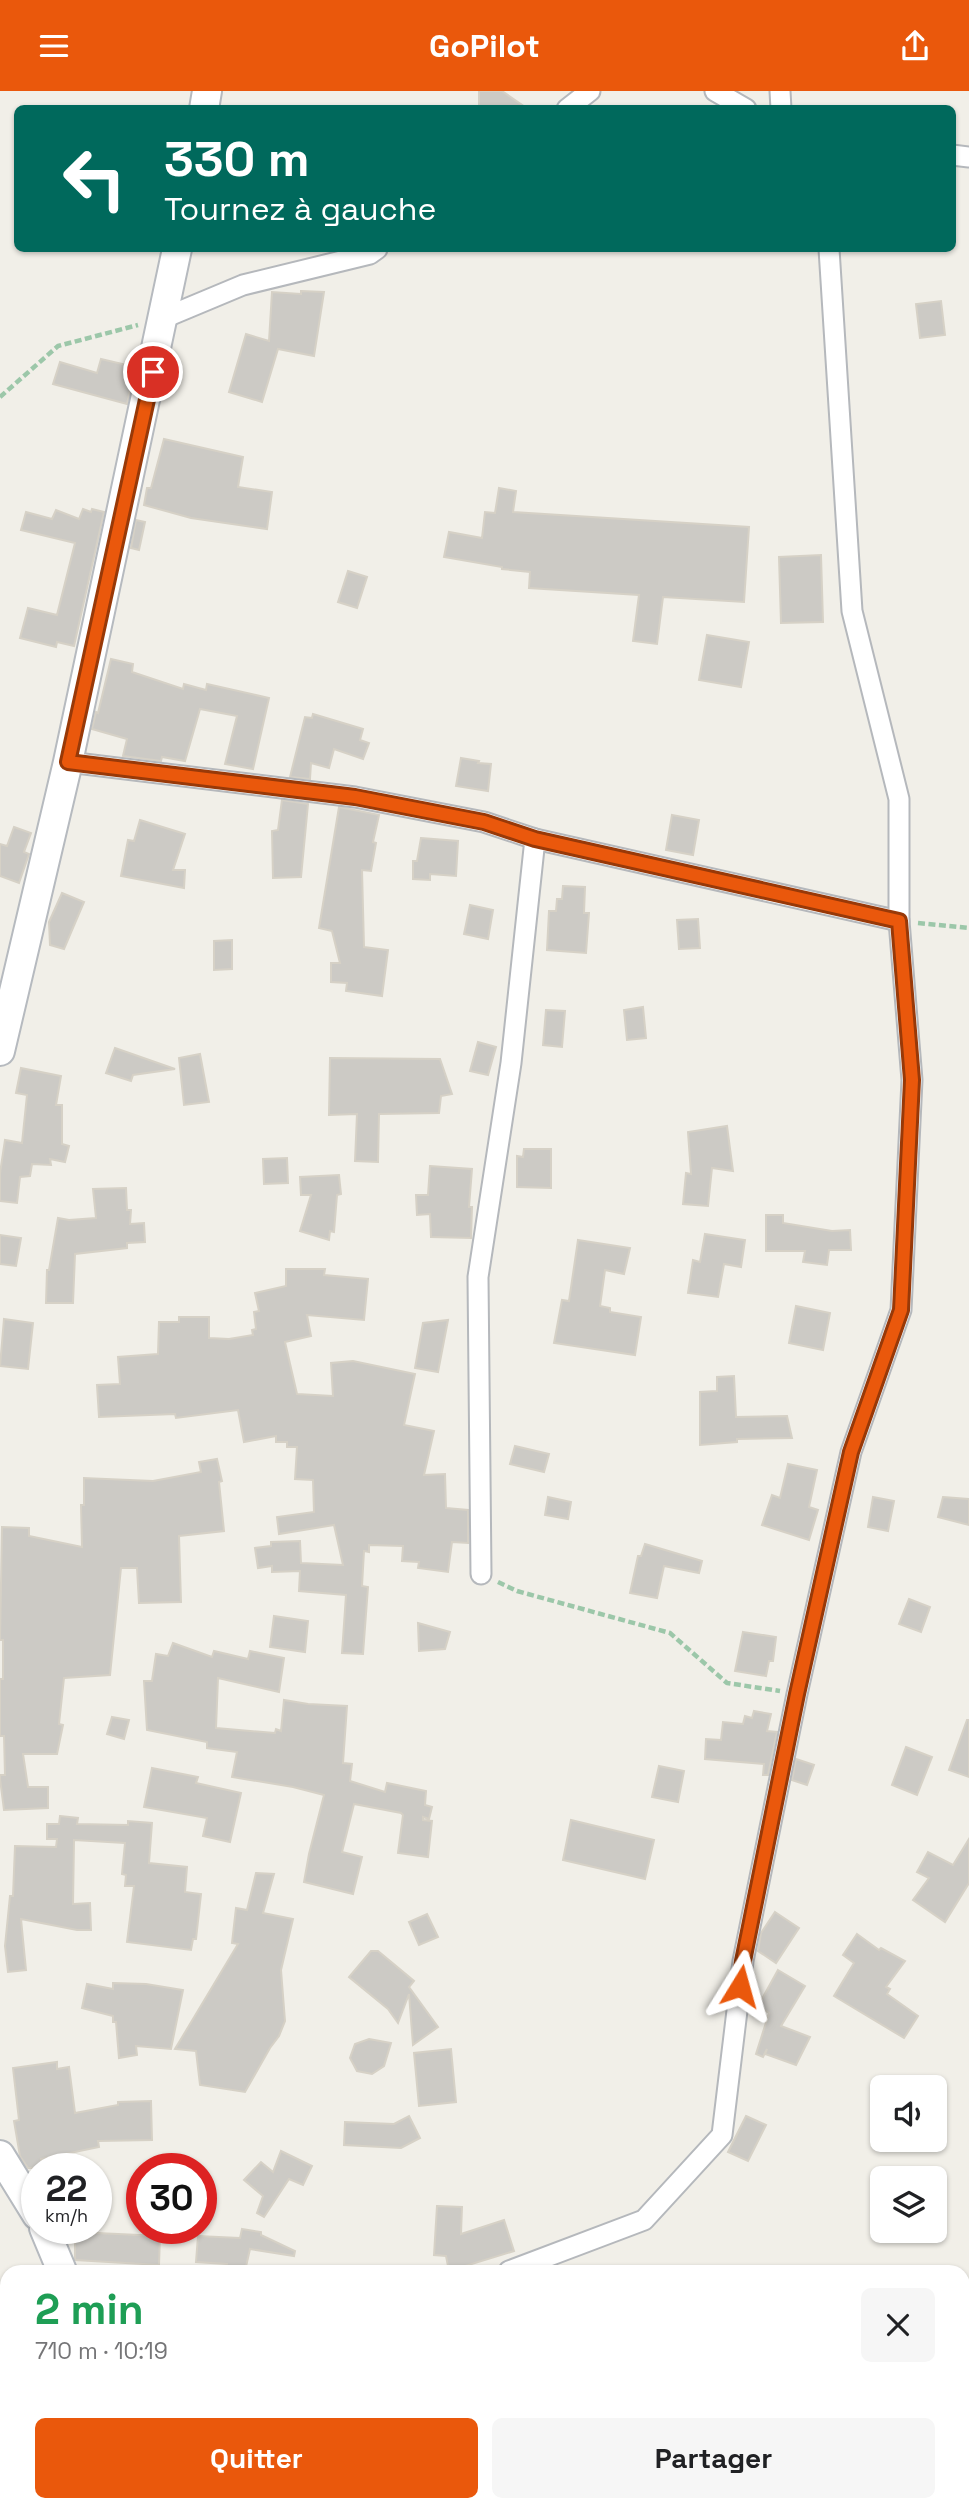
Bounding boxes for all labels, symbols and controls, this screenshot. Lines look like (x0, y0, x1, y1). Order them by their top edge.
text: GoPilot (429, 26, 540, 66)
icon: menu (35, 27, 73, 65)
icon: share (896, 27, 934, 65)
text: 330 m (164, 128, 310, 190)
icon: left (49, 133, 140, 224)
text: Tournez à gauche (164, 189, 436, 229)
pin (123, 342, 183, 402)
icon: arrive (134, 353, 172, 391)
position arrow (703, 1949, 777, 2023)
map controls (870, 2075, 947, 2243)
button: sound (870, 2075, 947, 2152)
speed limit sign: 30 (126, 2153, 217, 2244)
button: layers (870, 2166, 947, 2243)
text: 22 (46, 2167, 87, 2211)
text: km/h (45, 2204, 88, 2227)
text: 2 min (35, 2283, 144, 2336)
button: close (861, 2288, 935, 2362)
text: 710 m · 10:19 (35, 2336, 168, 2366)
button: Quitter (35, 2418, 478, 2498)
button: Partager (492, 2418, 935, 2498)

